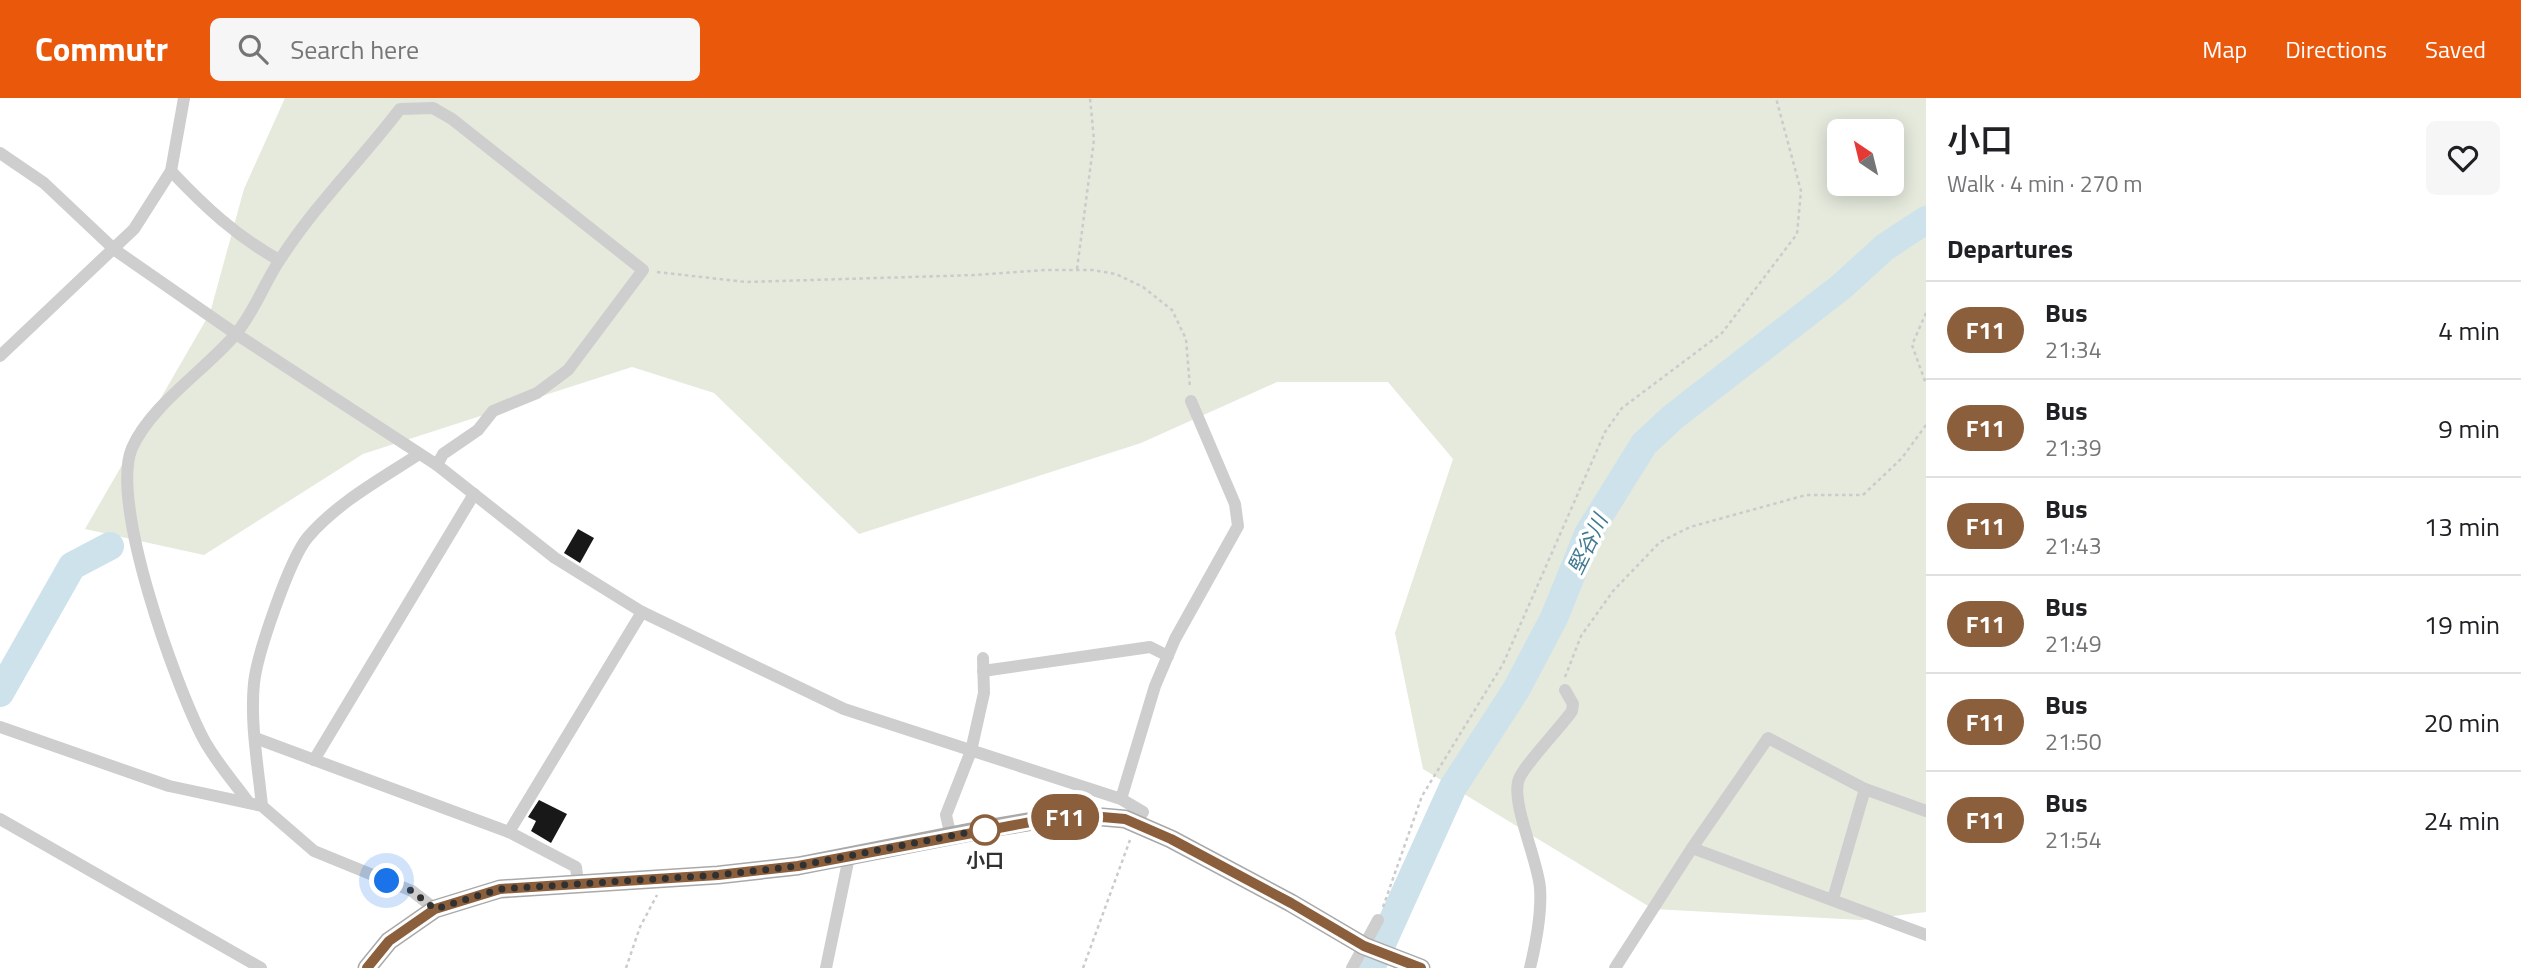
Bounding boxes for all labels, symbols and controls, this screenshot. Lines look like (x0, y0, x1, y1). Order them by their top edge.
search box (210, 18, 700, 81)
text: Commutr (35, 24, 168, 74)
icon: search (234, 30, 272, 68)
text: Search here (290, 30, 419, 69)
text: Map (2202, 31, 2247, 67)
text: Directions (2285, 31, 2387, 67)
text: Saved (2425, 31, 2486, 67)
text: 小口 (1947, 115, 2013, 165)
north arrow (1827, 119, 1904, 196)
map controls (1827, 119, 1904, 196)
button: heart (2426, 121, 2500, 195)
text: Walk · 4 min · 270 m (1947, 166, 2143, 201)
text: Departures (1947, 229, 2073, 268)
text: Bus (2045, 293, 2087, 332)
text: 4 min (2438, 311, 2500, 350)
text: F11 (1966, 312, 2005, 348)
text: 21:34 (2045, 332, 2102, 367)
text: Bus (2045, 391, 2087, 430)
text: 9 min (2438, 409, 2500, 448)
text: F11 (1966, 410, 2005, 446)
text: 21:39 (2045, 430, 2102, 465)
text: Bus (2045, 489, 2087, 528)
water label: 堅谷川 (1559, 507, 1616, 579)
text: 13 min (2424, 507, 2500, 546)
text: F11 (1966, 508, 2005, 544)
text: 21:43 (2045, 528, 2102, 563)
text: Bus (2045, 587, 2087, 626)
text: 19 min (2424, 605, 2500, 644)
text: F11 (1966, 606, 2005, 642)
text: 21:49 (2045, 626, 2102, 661)
text: Bus (2045, 685, 2087, 724)
text: 20 min (2424, 703, 2500, 742)
text: F11 (1966, 704, 2005, 740)
text: 21:50 (2045, 724, 2102, 759)
text: Bus (2045, 783, 2087, 822)
line badge: F11 (1025, 794, 1105, 840)
text: F11 (1045, 799, 1085, 835)
text: 24 min (2424, 801, 2500, 840)
text: F11 (1966, 802, 2005, 838)
marker: 小口 (970, 815, 1000, 845)
text: 21:54 (2045, 822, 2102, 857)
place label: 小口 (966, 845, 1004, 874)
your location (369, 863, 404, 898)

